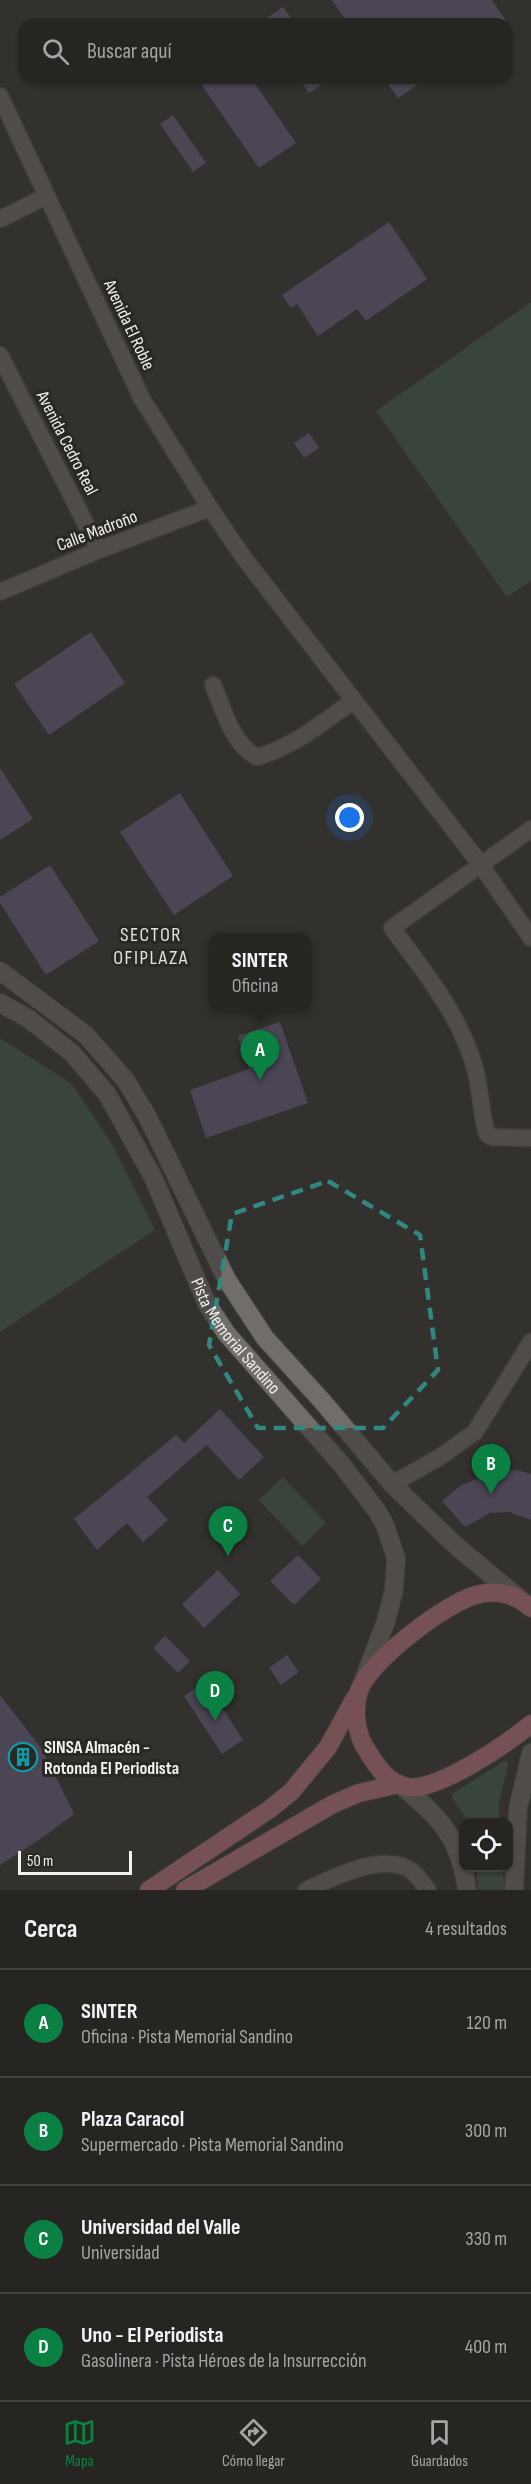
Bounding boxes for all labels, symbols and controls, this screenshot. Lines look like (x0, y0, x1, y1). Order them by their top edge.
search box (18, 18, 513, 84)
icon: search (39, 35, 72, 68)
text: Buscar aquí (87, 38, 172, 65)
street label: Avenida El Roble (99, 276, 159, 373)
street label: Avenida Cedro Real (31, 387, 102, 499)
street label: Calle Madroño (54, 506, 140, 556)
your location (335, 803, 364, 832)
district label: SECTOR OFIPLAZA (113, 923, 189, 970)
popup (209, 933, 311, 1011)
text: SINTER (232, 947, 288, 974)
text: Oficina (232, 974, 278, 998)
pin: A (240, 1030, 280, 1080)
street label: Pista Memorial Sandino (187, 1274, 285, 1398)
pin: B (472, 1444, 510, 1494)
pin: C (208, 1506, 248, 1556)
pin: D (196, 1672, 234, 1721)
place label: SINSA Almacén - Rotonda El Periodista (44, 1737, 179, 1779)
building icon: SINSA Almacén - Rotonda El Periodista (7, 1741, 39, 1773)
map controls (459, 1818, 513, 1872)
button: locate (459, 1818, 513, 1872)
scale bar (18, 1848, 132, 1876)
text: 50 m (27, 1852, 53, 1871)
text: Cerca (24, 1914, 77, 1945)
text: 4 resultados (425, 1917, 507, 1941)
text: SINTER (81, 1998, 137, 2025)
text: A (39, 2011, 48, 2035)
text: 120 m (467, 2011, 507, 2035)
text: Oficina · Pista Memorial Sandino (81, 2025, 293, 2049)
text: Plaza Caracol (81, 2106, 184, 2133)
text: B (39, 2119, 48, 2143)
text: 300 m (465, 2119, 507, 2143)
text: Supermercado · Pista Memorial Sandino (81, 2133, 344, 2157)
text: Universidad del Valle (81, 2214, 240, 2241)
text: C (38, 2227, 49, 2251)
text: 330 m (465, 2227, 507, 2251)
text: Universidad (81, 2241, 160, 2265)
text: Uno - El Periodista (81, 2322, 224, 2349)
text: D (38, 2335, 49, 2359)
text: 400 m (465, 2335, 507, 2359)
text: Gasolinera · Pista Héroes de la Insurrección (81, 2349, 367, 2373)
tab: Mapa (63, 2416, 96, 2471)
tab: Cómo llegar (222, 2416, 285, 2471)
tab: Guardados (411, 2416, 468, 2471)

